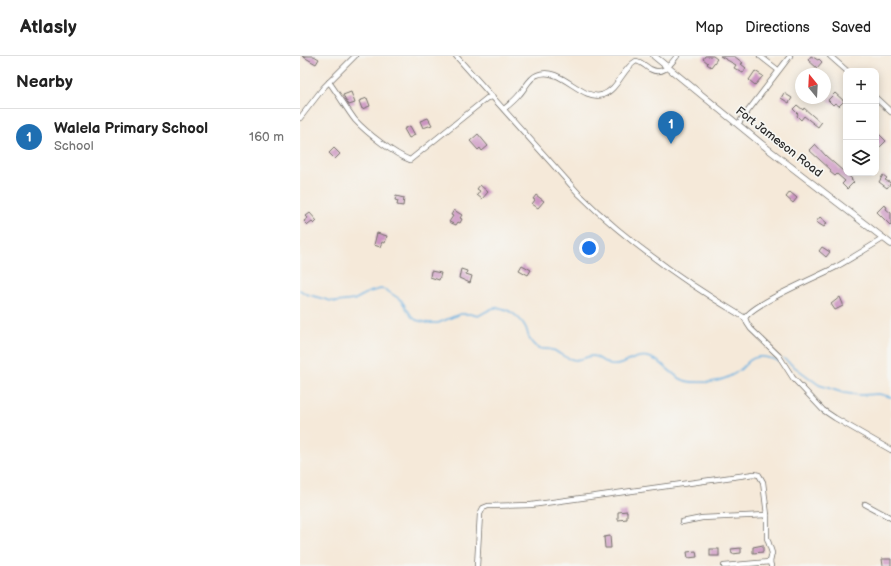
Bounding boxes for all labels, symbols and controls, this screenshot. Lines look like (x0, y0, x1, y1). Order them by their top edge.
text: Atlasly (20, 16, 77, 39)
text: Map (695, 19, 723, 36)
text: Directions (745, 19, 810, 36)
text: Saved (832, 19, 871, 36)
north arrow (795, 68, 831, 104)
map controls (843, 68, 879, 176)
button: + (843, 68, 879, 104)
text: Nearby (16, 72, 73, 92)
street label: Fort Jameson Road (733, 103, 825, 181)
button: − (843, 104, 879, 140)
pin: 1 (658, 111, 684, 144)
text: Walela Primary School (54, 119, 208, 138)
text: 1 (26, 129, 32, 145)
text: 160 m (249, 129, 284, 145)
text: School (54, 138, 94, 154)
button: layers (843, 140, 879, 176)
your location (579, 238, 599, 258)

